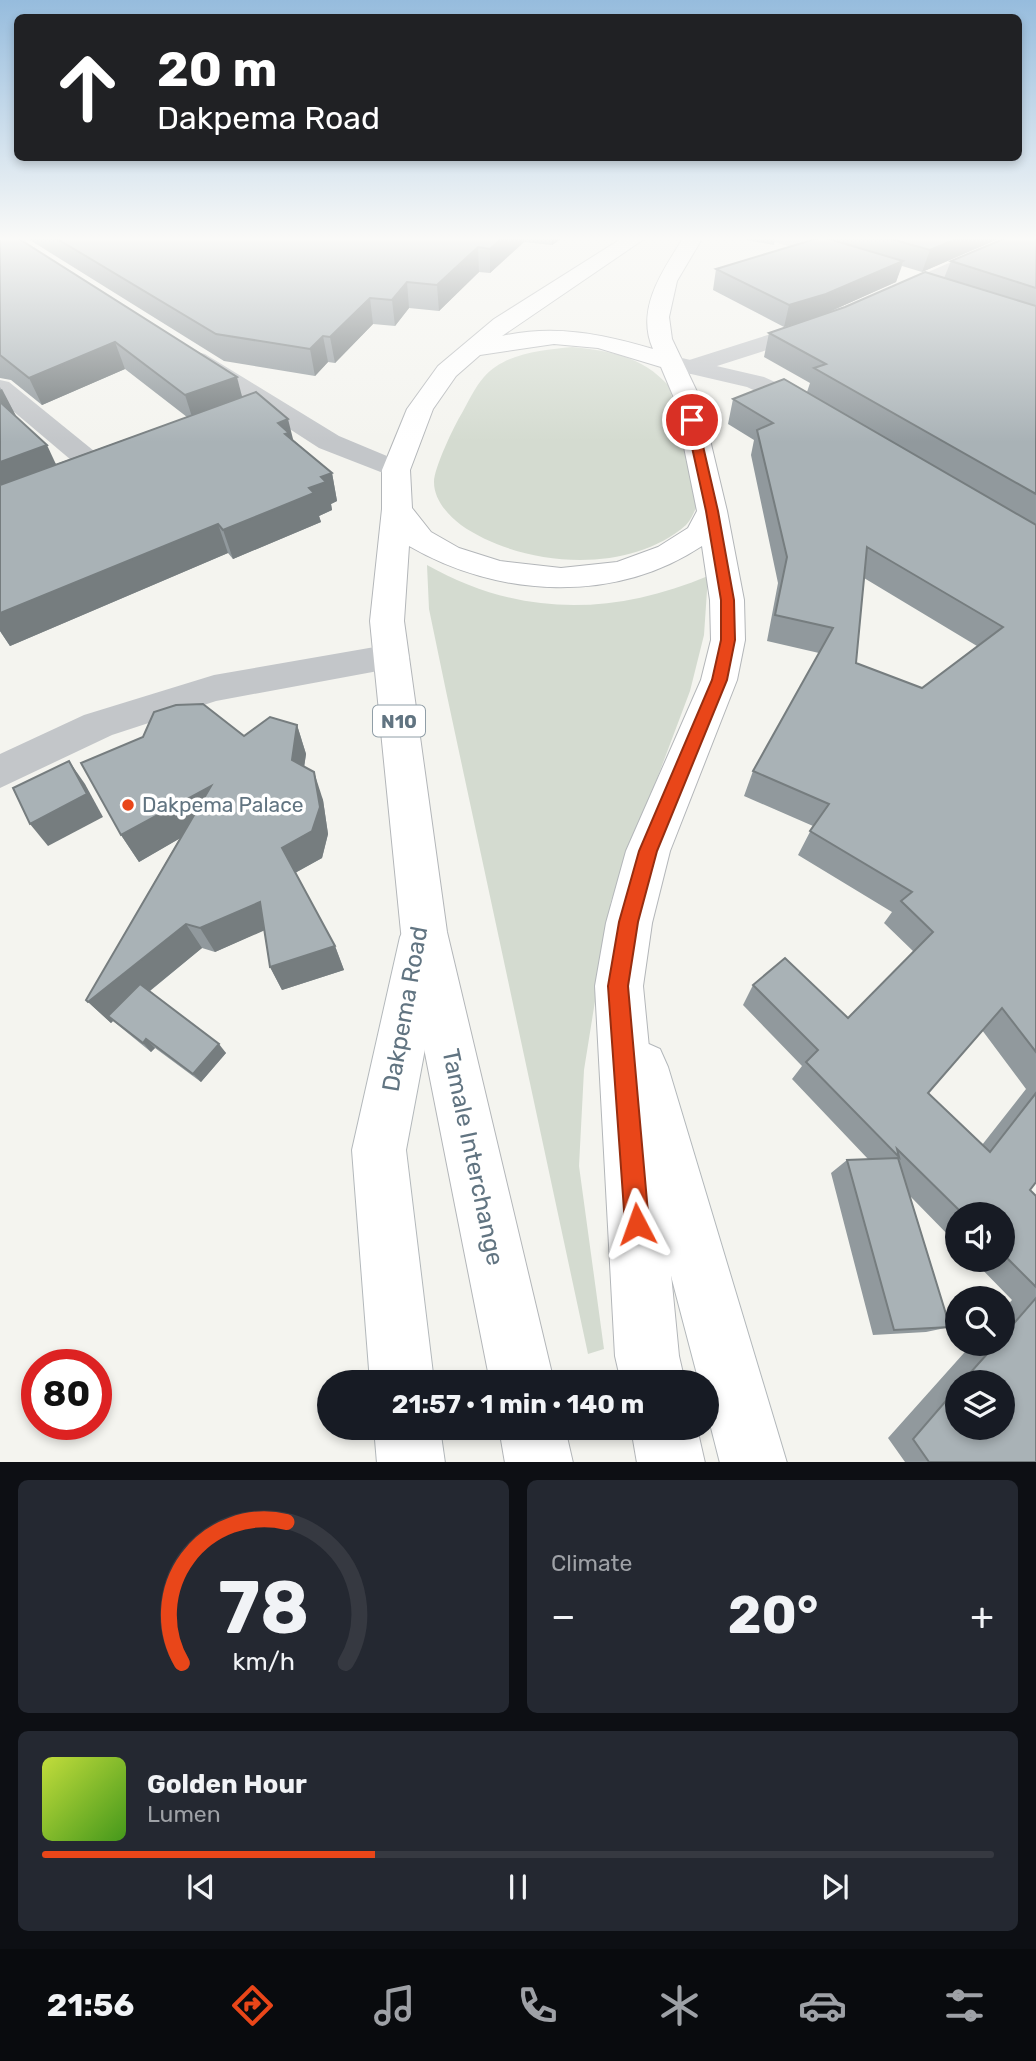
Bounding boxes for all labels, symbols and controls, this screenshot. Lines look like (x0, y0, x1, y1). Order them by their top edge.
text: 20 m (157, 40, 278, 98)
icon: ahead (42, 42, 133, 133)
text: Dakpema Road (157, 99, 380, 137)
pin (662, 390, 722, 450)
icon: arrive (673, 401, 711, 439)
road number: N10 (373, 706, 425, 736)
place label: Dakpema Palace (142, 792, 304, 817)
marker: Dakpema Palace (120, 797, 136, 813)
street label: Dakpema Road (377, 924, 433, 1094)
street label: Tamale Interchange (436, 1046, 510, 1268)
position arrow (600, 1187, 674, 1261)
map controls (945, 1202, 1015, 1440)
button: sound (945, 1202, 1015, 1272)
button: search (945, 1286, 1015, 1356)
speed limit sign: 80 (21, 1349, 112, 1440)
button: layers (945, 1370, 1015, 1440)
text: 21:57 · 1 min · 140 m (392, 1389, 644, 1420)
text: Climate (551, 1549, 632, 1577)
text: 78 (218, 1565, 309, 1651)
text: 20° (728, 1584, 818, 1646)
text: − (551, 1593, 576, 1639)
text: + (970, 1593, 994, 1639)
text: km/h (232, 1646, 295, 1675)
text: Golden Hour (147, 1769, 307, 1800)
text: Lumen (147, 1800, 221, 1828)
icon: previous (182, 1868, 220, 1906)
icon: pause (499, 1868, 537, 1906)
icon: next (816, 1868, 854, 1906)
icon: directions (228, 1981, 277, 2030)
icon: music (370, 1981, 419, 2030)
icon: phone (513, 1981, 562, 2030)
icon: climate (655, 1981, 704, 2030)
icon: car (798, 1981, 847, 2030)
icon: filters (940, 1981, 989, 2030)
text: 21:56 (47, 1986, 134, 2024)

